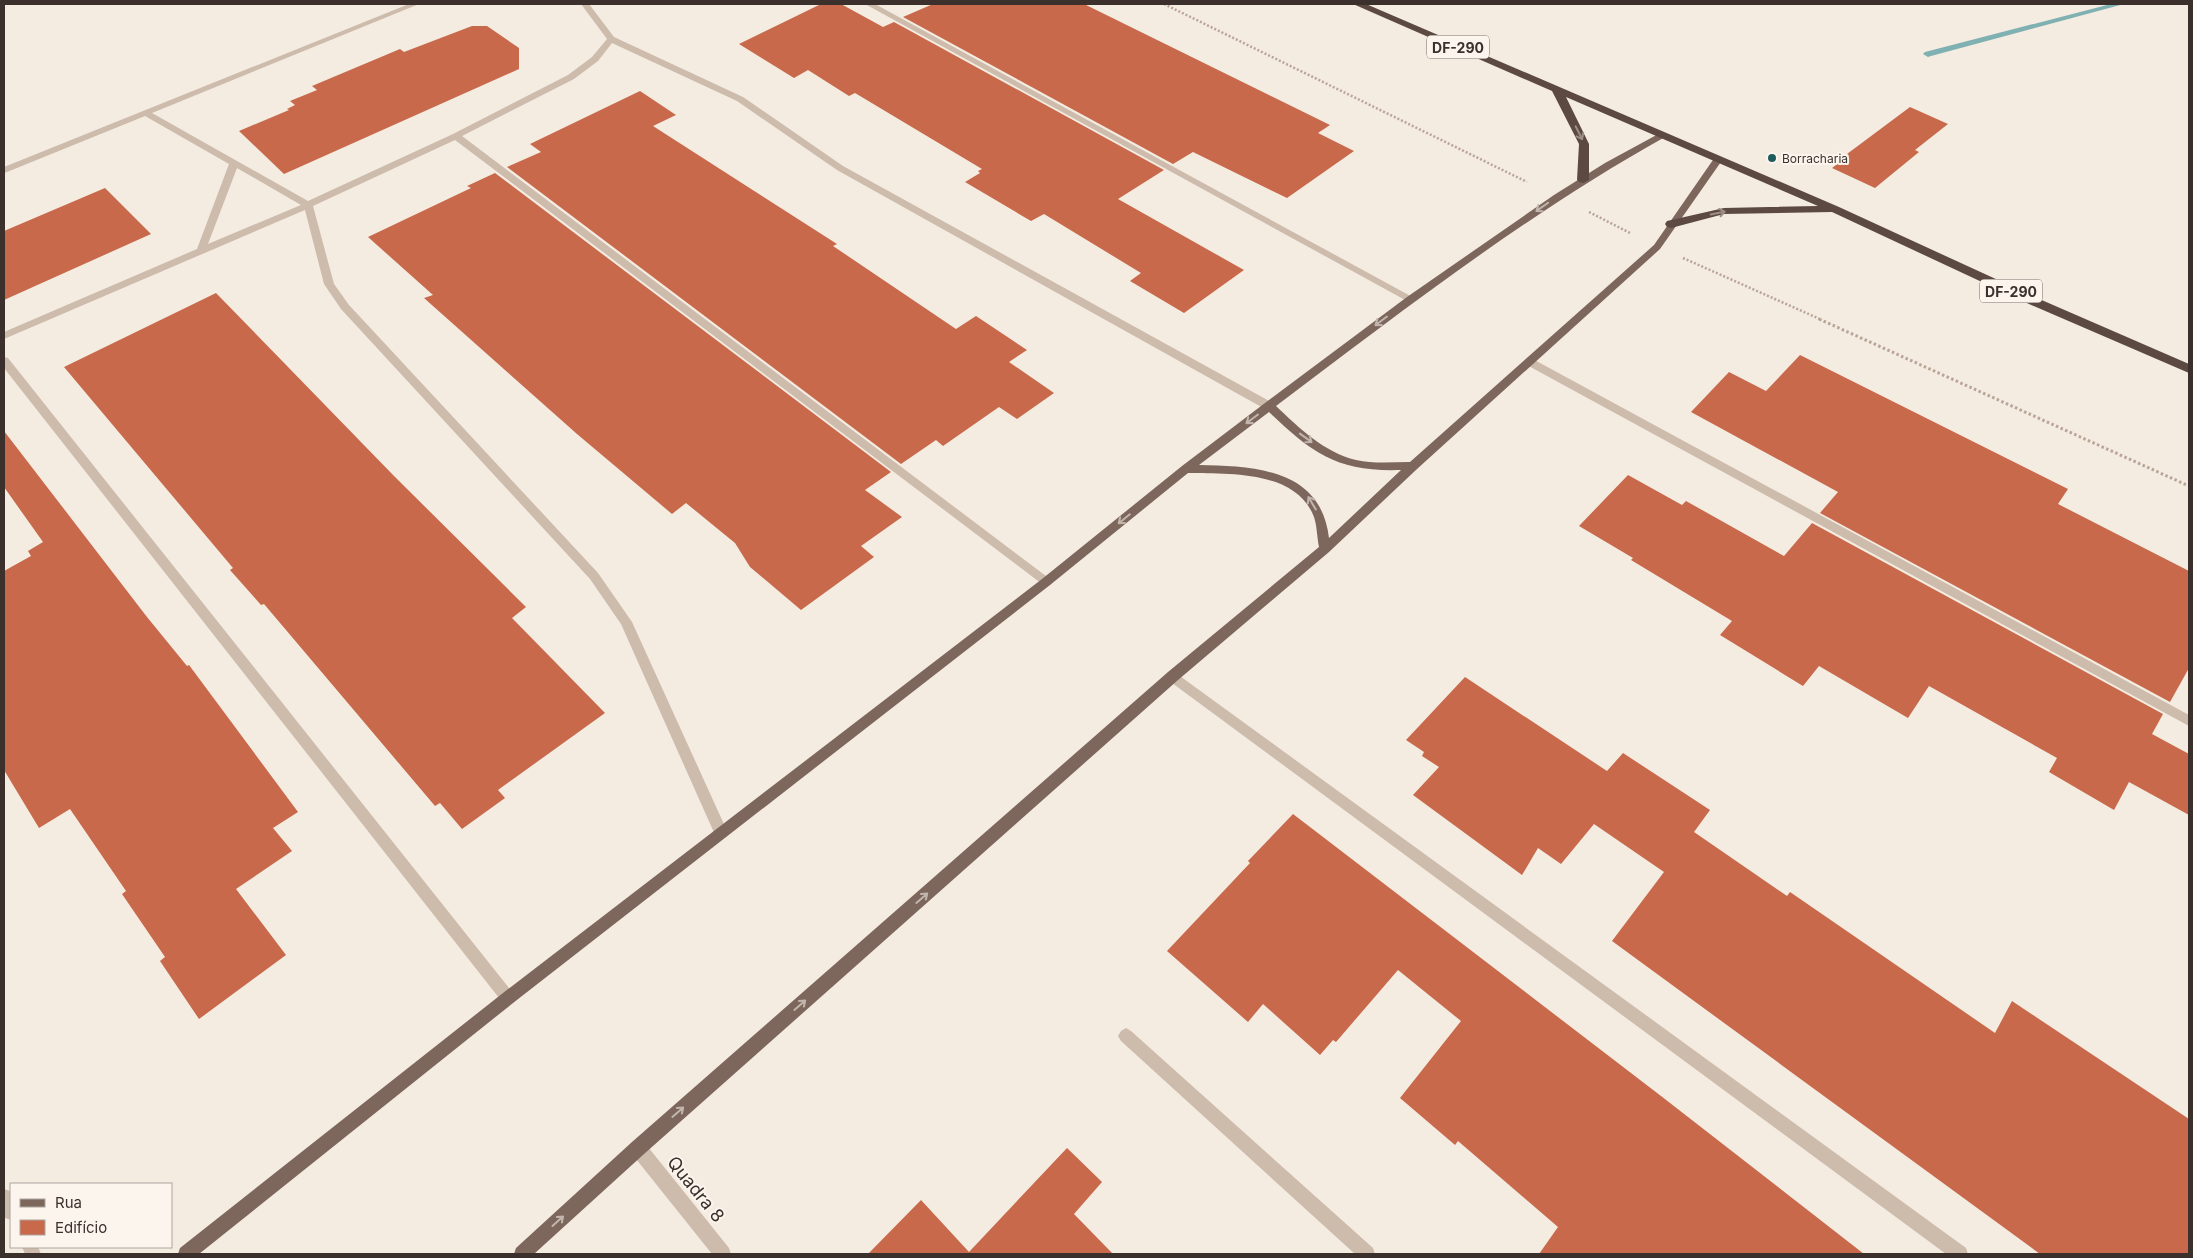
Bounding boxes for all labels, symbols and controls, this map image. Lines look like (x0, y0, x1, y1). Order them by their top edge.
road number: DF-290 (1427, 36, 1489, 58)
one-way arrow (1575, 125, 1584, 140)
place label: Borracharia (1782, 151, 1848, 166)
marker: Borracharia (1766, 152, 1778, 164)
one-way arrow (1535, 202, 1549, 212)
one-way arrow (1710, 207, 1726, 217)
road number: DF-290 (1980, 280, 2042, 302)
one-way arrow (1375, 316, 1388, 327)
one-way arrow (1246, 414, 1259, 425)
one-way arrow (1299, 433, 1313, 443)
one-way arrow (1306, 496, 1317, 510)
one-way arrow (1117, 514, 1130, 525)
one-way arrow (916, 892, 929, 903)
one-way arrow (794, 999, 807, 1011)
one-way arrow (672, 1107, 685, 1118)
street label: Quadra 8 (663, 1152, 729, 1226)
legend (10, 1183, 172, 1248)
text: Rua (55, 1193, 82, 1212)
one-way arrow (551, 1215, 564, 1227)
text: Edifício (55, 1218, 107, 1237)

